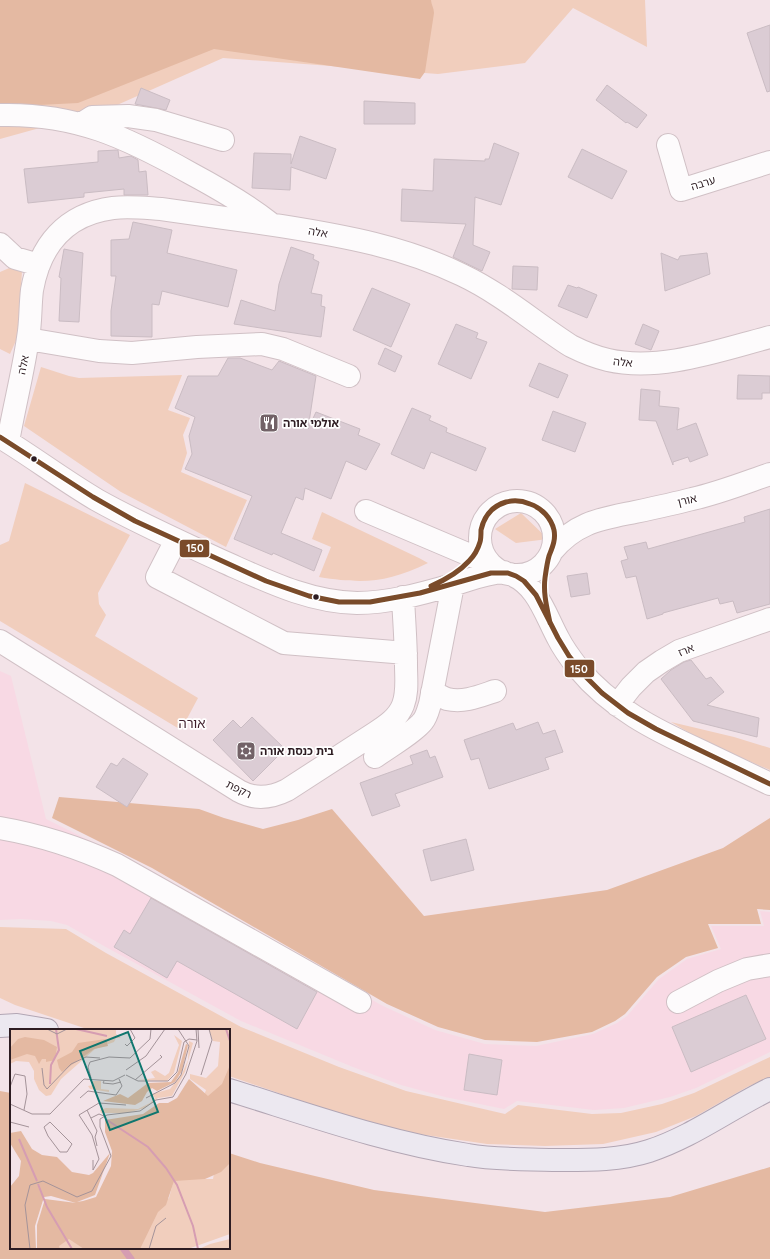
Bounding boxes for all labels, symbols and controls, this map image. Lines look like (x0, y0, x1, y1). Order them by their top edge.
street label: ערבה (689, 173, 717, 193)
street label: אלה (307, 224, 329, 240)
street label: אלה (14, 354, 32, 376)
street label: אלה (613, 354, 633, 370)
restaurant icon: אולמי אורה (258, 412, 280, 434)
place label: אולמי אורה (283, 416, 339, 430)
unlabelled marker (29, 454, 39, 464)
street label: אורן (676, 491, 698, 509)
line badge: 150 (179, 539, 210, 558)
text: 150 (186, 541, 204, 555)
unlabelled marker (311, 592, 321, 602)
street label: ארז (676, 640, 696, 660)
line badge: 150 (564, 659, 595, 678)
text: 150 (570, 662, 588, 676)
district label: אורה (179, 715, 205, 731)
synagogue icon: בית כנסת אורה (235, 740, 257, 762)
place label: בית כנסת אורה (260, 744, 334, 758)
street label: רקפת (224, 777, 254, 801)
inset map (10, 1029, 230, 1249)

